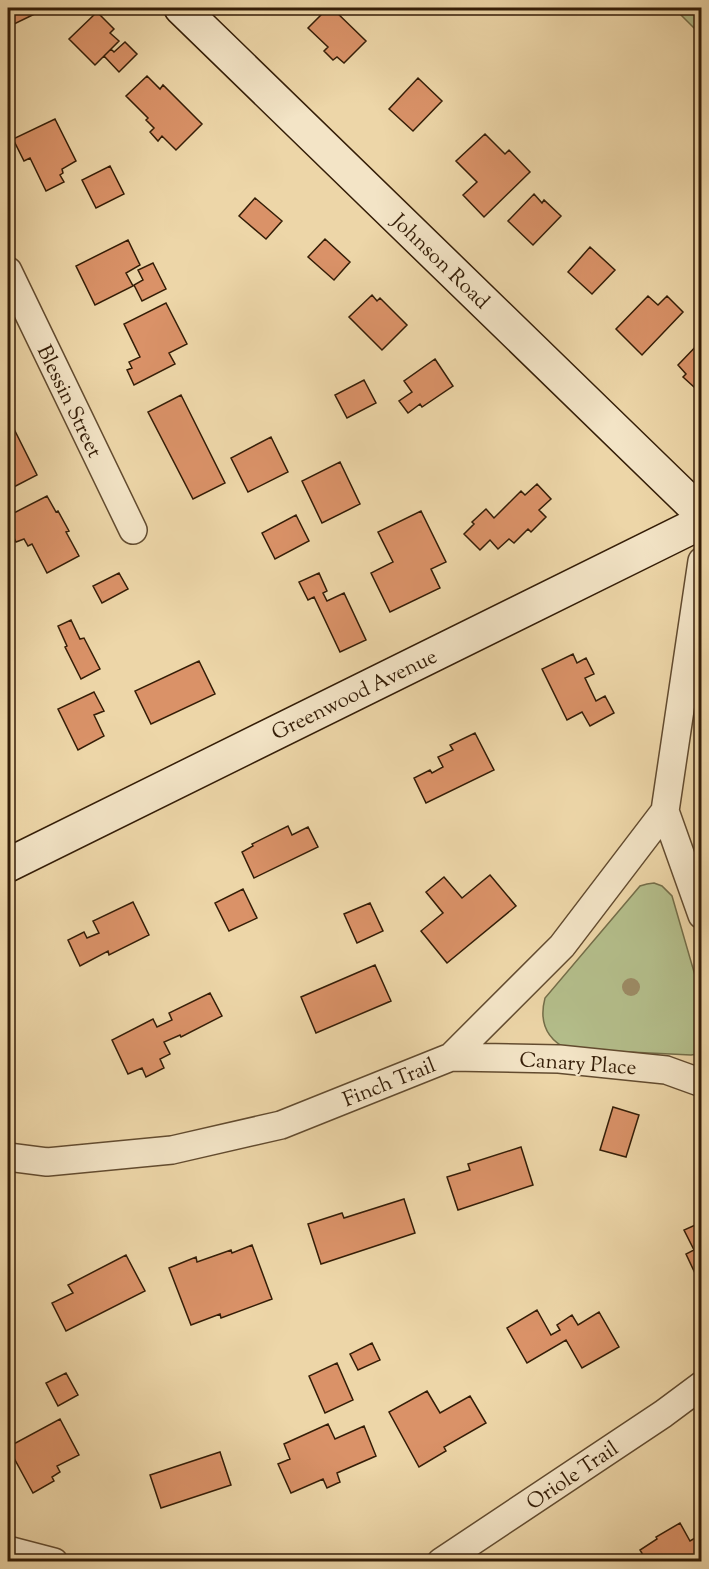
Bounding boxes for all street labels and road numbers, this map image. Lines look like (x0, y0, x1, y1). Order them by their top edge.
street label: Johnson Road (383, 207, 495, 317)
street label: Blessin Street (28, 340, 108, 463)
street label: Greenwood Avenue (267, 643, 443, 749)
street label: Canary Place (518, 1046, 637, 1084)
street label: Finch Trail (339, 1052, 441, 1116)
street label: Oriole Trail (521, 1435, 625, 1519)

